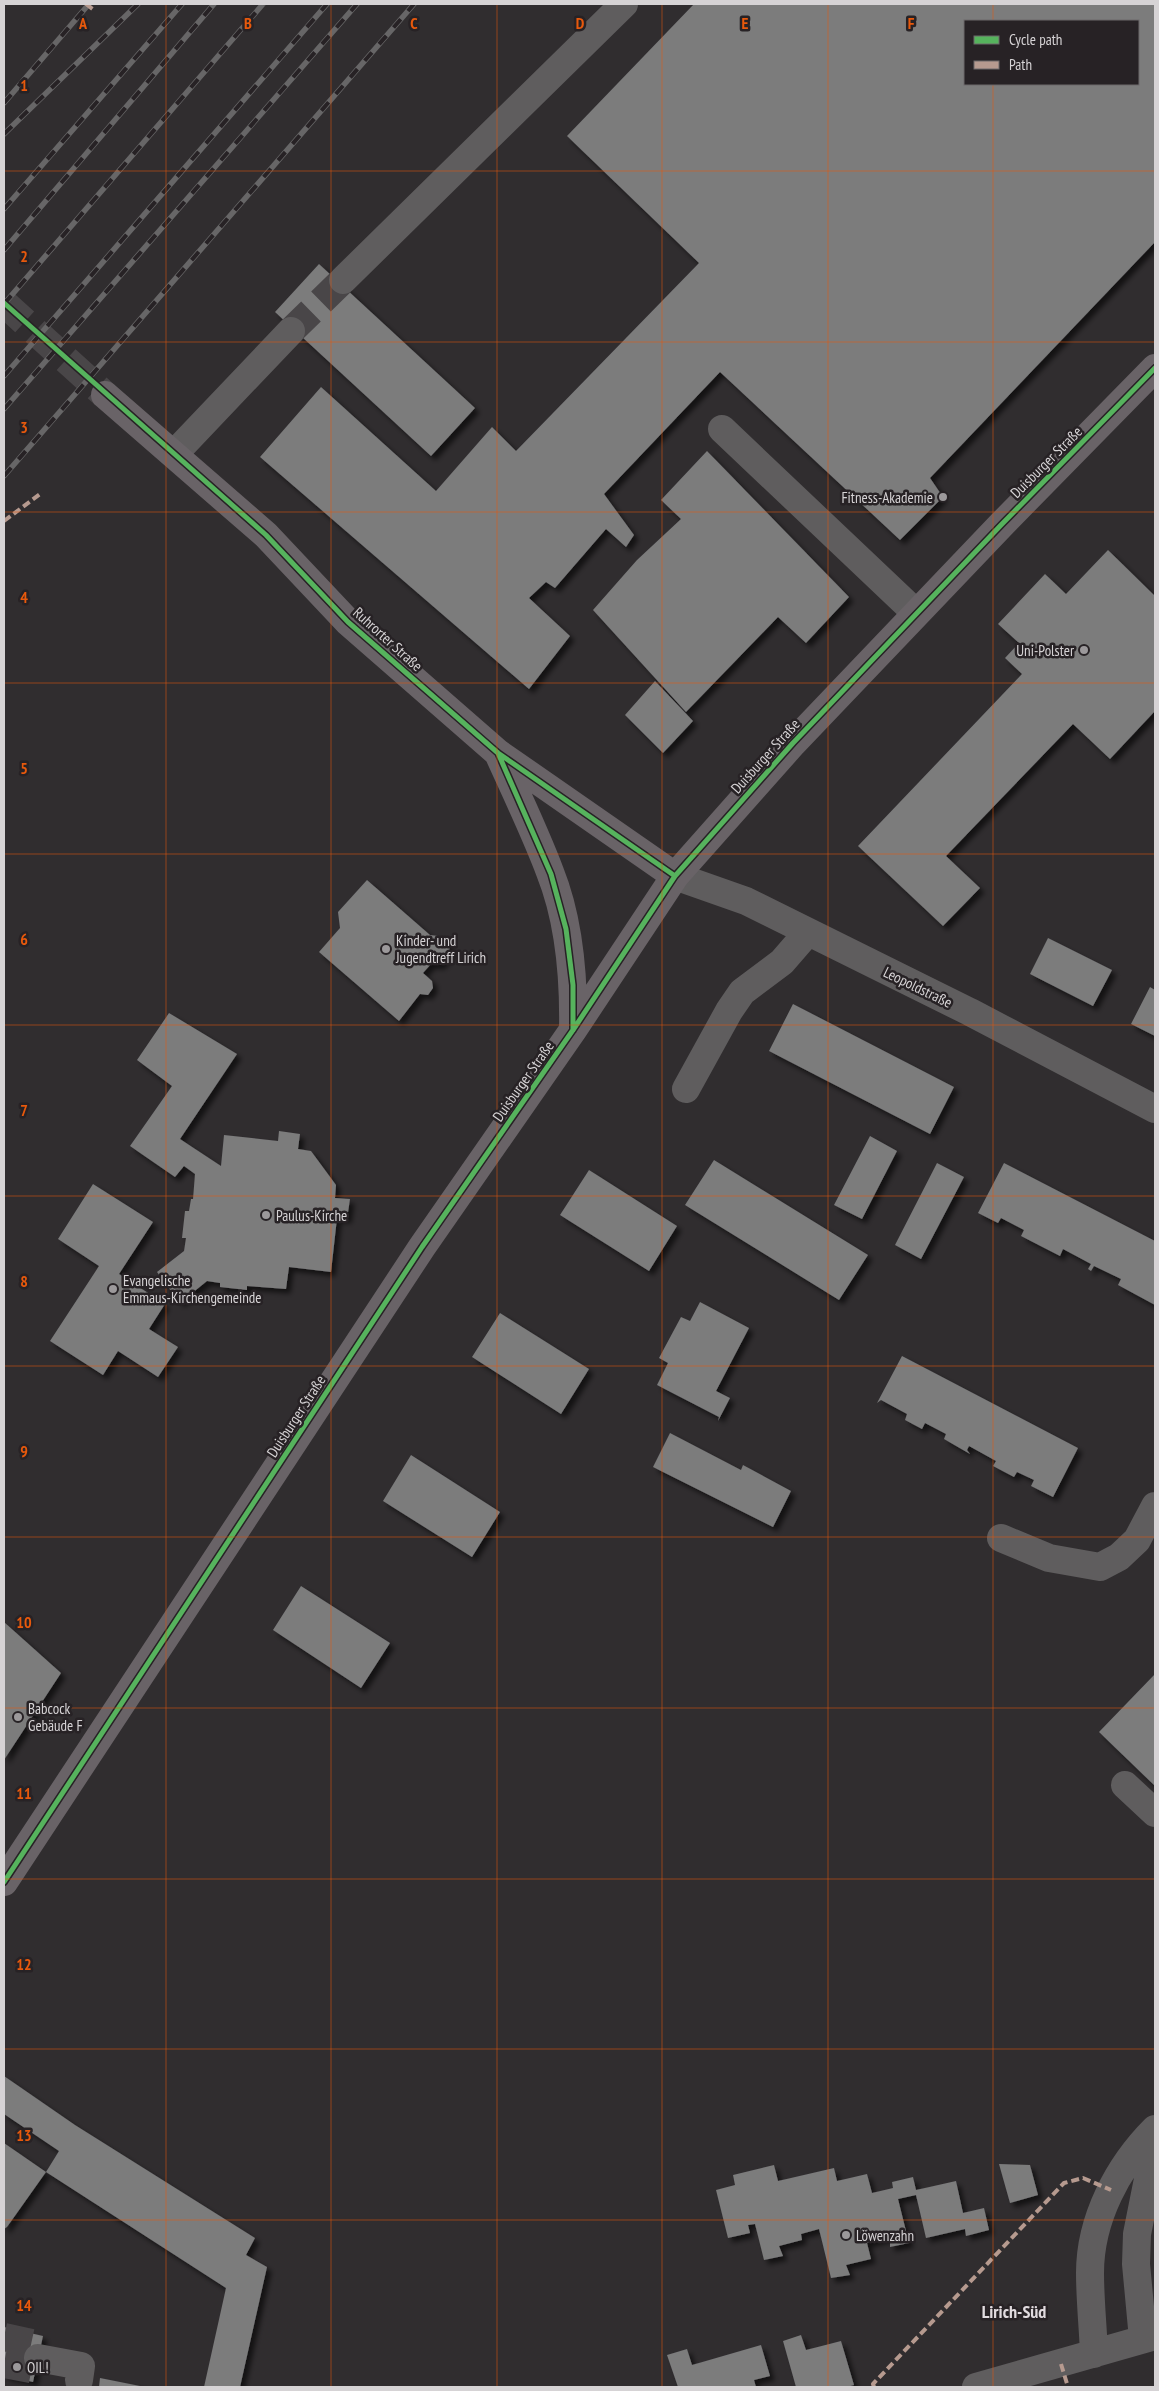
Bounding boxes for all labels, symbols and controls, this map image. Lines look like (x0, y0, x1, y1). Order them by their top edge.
text: A (78, 13, 88, 33)
text: B (244, 13, 252, 33)
text: C (410, 13, 418, 33)
text: D (576, 13, 585, 33)
text: E (742, 13, 749, 33)
text: F (908, 13, 915, 33)
legend (964, 20, 1139, 85)
text: Cycle path (1009, 30, 1062, 49)
text: Path (1009, 55, 1032, 74)
text: 1 (20, 75, 28, 95)
text: 2 (20, 246, 28, 266)
text: 3 (20, 417, 28, 437)
street label: Duisburger Straße (1006, 422, 1086, 502)
place label: Fitness-Akademie (841, 488, 933, 507)
marker: Fitness-Akademie (937, 491, 949, 503)
text: 4 (20, 587, 28, 607)
street label: Ruhrorter Straße (349, 603, 427, 675)
place label: Uni-Polster (1016, 641, 1075, 660)
marker: Uni-Polster (1078, 644, 1090, 656)
street label: Duisburger Straße (726, 715, 804, 797)
text: 5 (20, 758, 28, 778)
text: 6 (20, 929, 28, 949)
place label: Kinder- und Jugendtreff Lirich (395, 931, 486, 967)
marker: Kinder- und Jugendtreff Lirich (380, 943, 392, 955)
street label: Leopoldstraße (881, 962, 955, 1012)
street label: Duisburger Straße (488, 1037, 558, 1125)
text: 7 (20, 1100, 28, 1120)
place label: Paulus-Kirche (276, 1206, 347, 1225)
marker: Paulus-Kirche (260, 1209, 272, 1221)
text: 8 (20, 1271, 28, 1291)
place label: Evangelische Emmaus-Kirchengemeinde (123, 1271, 262, 1307)
marker: Evangelische Emmaus-Kirchengemeinde (107, 1283, 119, 1295)
street label: Duisburger Straße (262, 1371, 330, 1461)
text: 9 (20, 1441, 28, 1461)
text: 10 (16, 1612, 32, 1632)
place label: Babcock Gebäude F (28, 1699, 83, 1735)
marker: Babcock Gebäude F (12, 1711, 24, 1723)
text: 11 (16, 1783, 32, 1803)
text: 12 (16, 1954, 32, 1974)
text: 13 (16, 2125, 32, 2145)
place label: Löwenzahn (856, 2226, 914, 2245)
marker: Löwenzahn (840, 2229, 852, 2241)
text: 14 (16, 2295, 32, 2315)
district label: Lirich-Süd (982, 2300, 1046, 2323)
place label: OIL! (27, 2358, 49, 2377)
marker: OIL! (11, 2361, 23, 2373)

